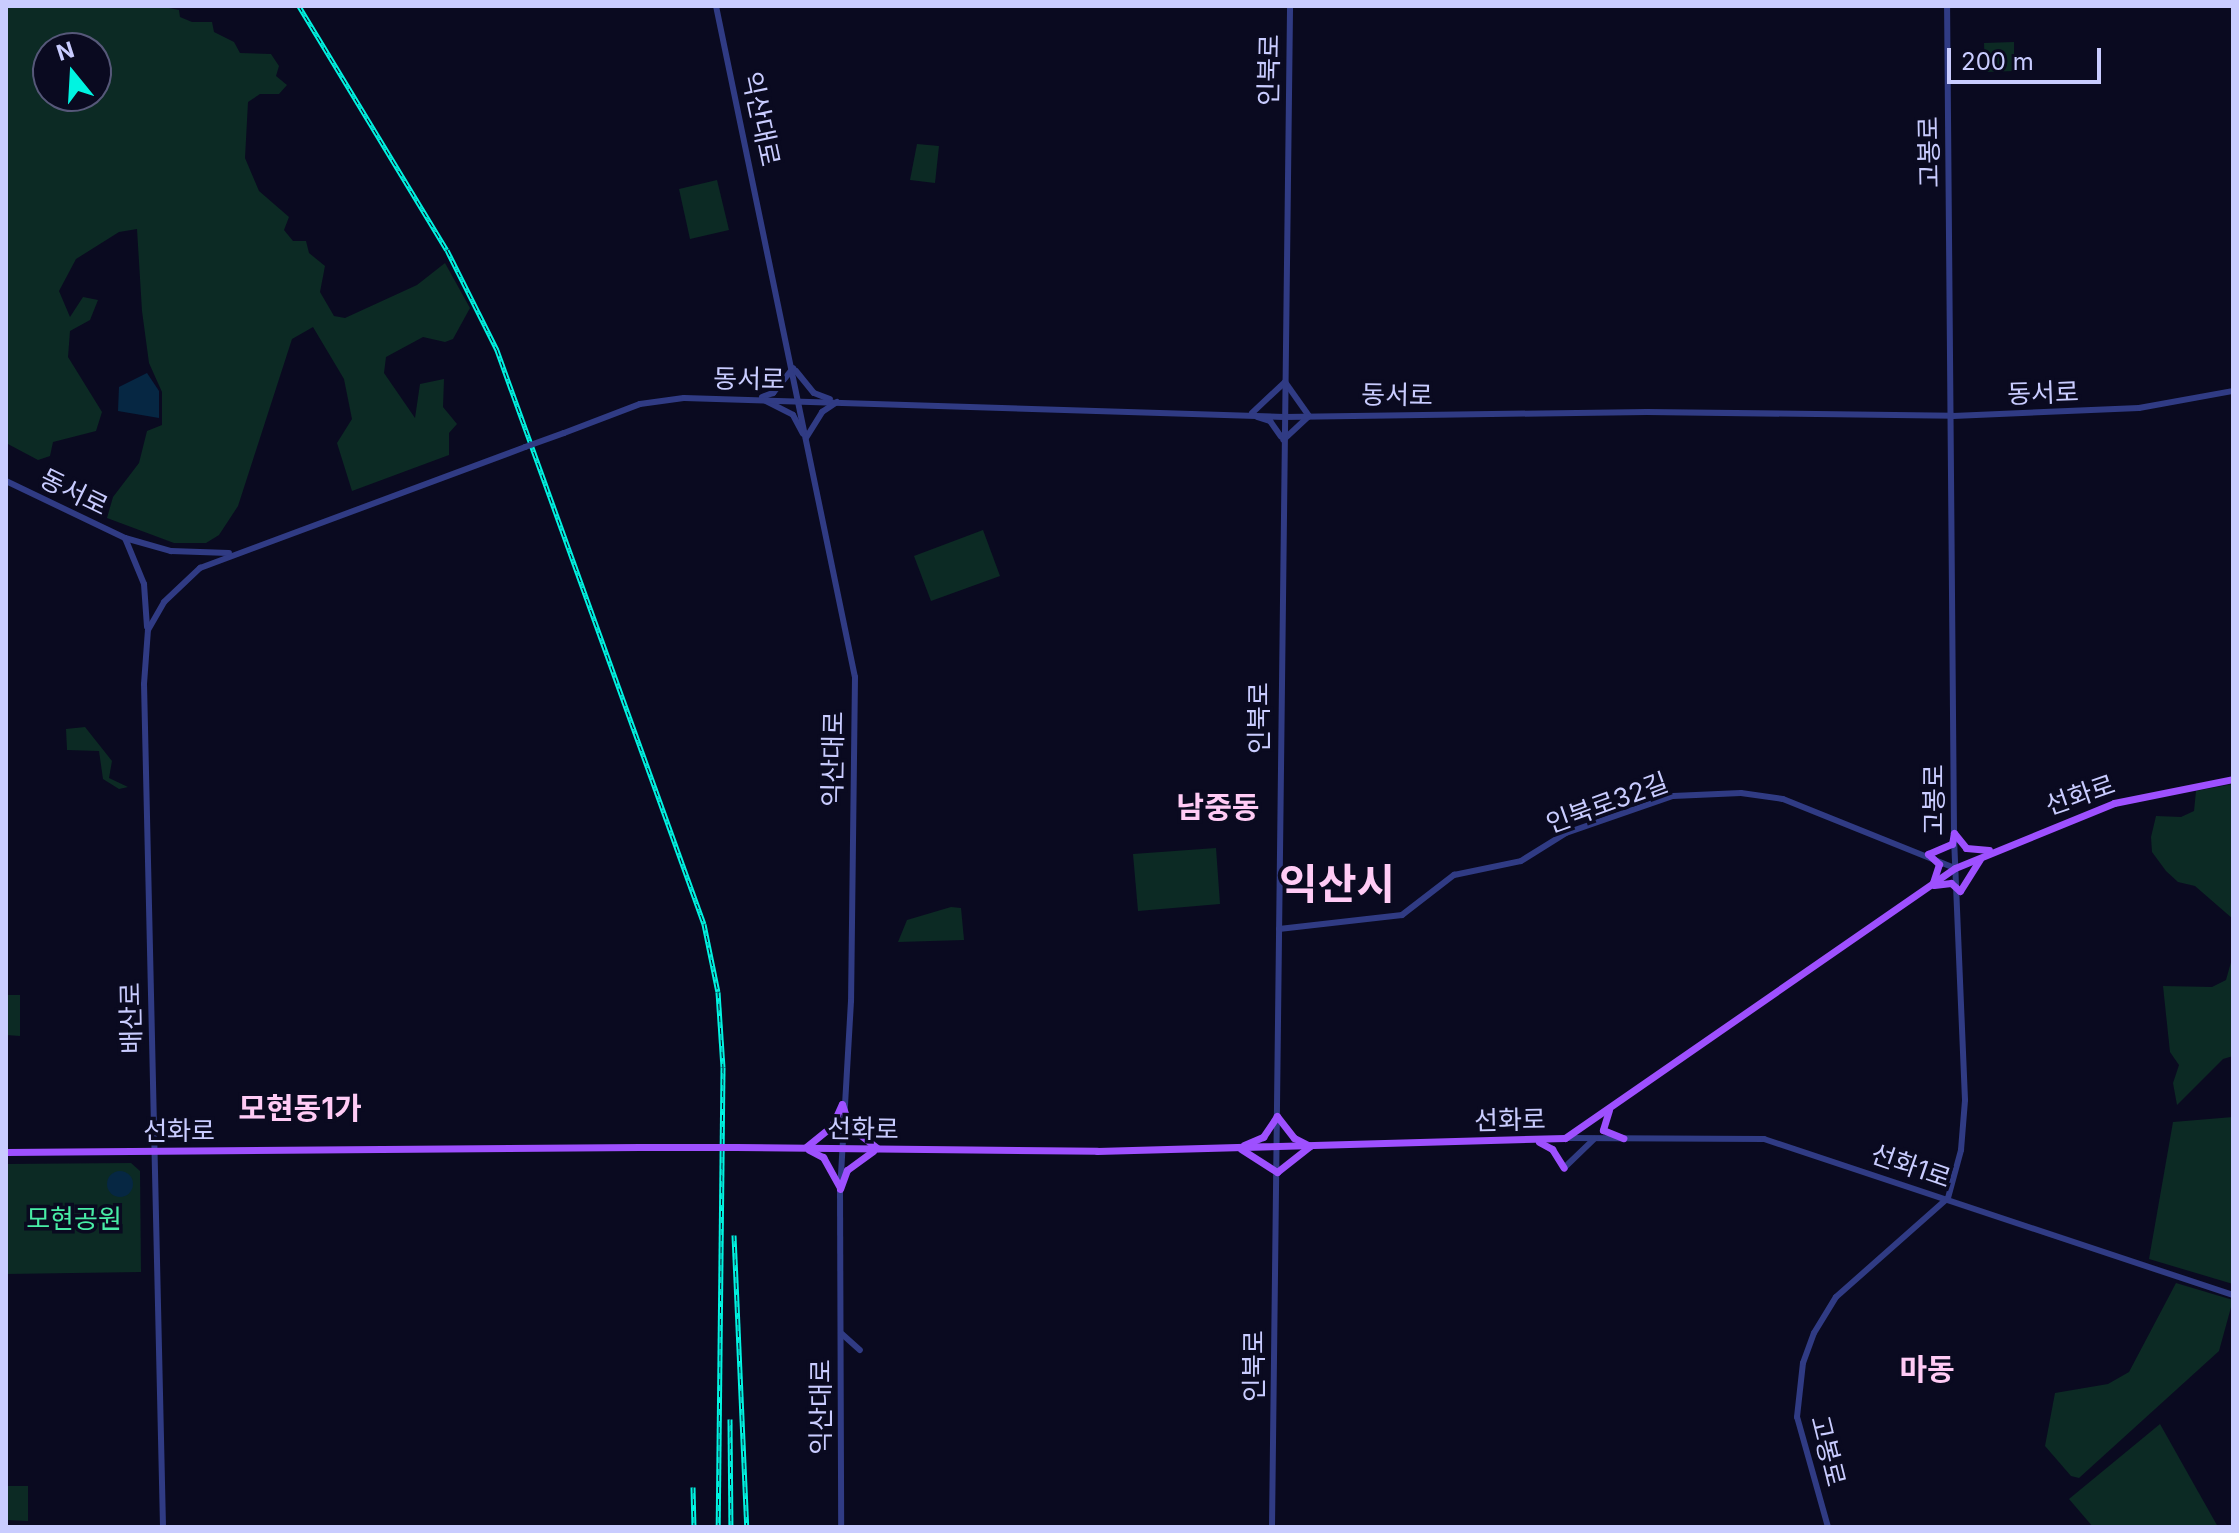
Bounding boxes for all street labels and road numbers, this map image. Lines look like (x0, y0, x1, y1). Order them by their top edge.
street label: 인북로 (1253, 34, 1285, 106)
street label: 익산대로 (736, 69, 786, 169)
street label: 고봉로 (1913, 116, 1945, 188)
street label: 동서로 (713, 363, 785, 395)
street label: 동서로 (2007, 376, 2079, 410)
street label: 동서로 (1361, 379, 1433, 411)
street label: 동서로 (35, 462, 113, 522)
street label: 인북로 (1243, 682, 1275, 754)
street label: 익산대로 (817, 711, 849, 807)
street label: 고봉로 (1918, 764, 1950, 836)
street label: 인북로32길 (1542, 767, 1672, 839)
street label: 선화로 (2041, 769, 2119, 821)
street label: 배산로 (115, 982, 147, 1054)
street label: 선화로 (1474, 1104, 1546, 1136)
street label: 선화로 (827, 1113, 899, 1145)
street label: 선화로 (143, 1115, 215, 1147)
street label: 선화1로 (1867, 1138, 1955, 1194)
street label: 인북로 (1238, 1330, 1270, 1402)
street label: 익산대로 (805, 1359, 837, 1455)
street label: 고봉로 (1804, 1412, 1852, 1490)

